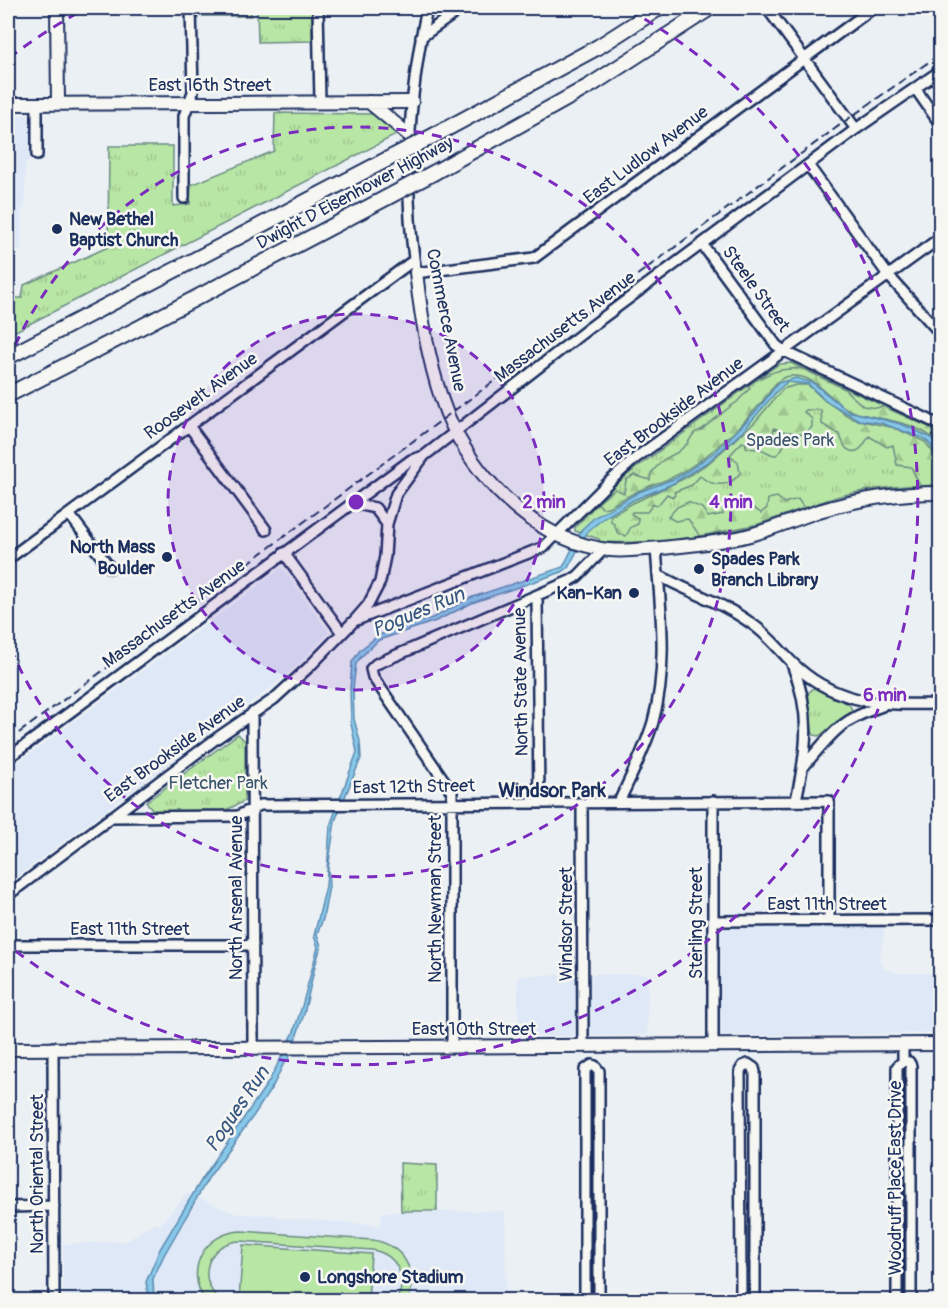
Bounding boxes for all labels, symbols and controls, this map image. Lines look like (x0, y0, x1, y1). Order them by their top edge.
street label: East 16th Street (149, 74, 272, 97)
street label: East Ludlow Avenue (579, 101, 713, 209)
street label: Dwight D Eisenhower Highway (253, 131, 458, 255)
place label: New Bethel Baptist Church (69, 208, 179, 252)
marker: New Bethel Baptist Church (50, 222, 64, 236)
street label: Steele Street (717, 241, 796, 337)
street label: Commerce Avenue (421, 247, 471, 393)
street label: Massachusetts Avenue (490, 266, 640, 388)
street label: Roosevelt Avenue (140, 347, 262, 445)
street label: East Brookside Avenue (600, 352, 748, 472)
park label: Spades Park (746, 429, 835, 452)
text: 2 min (522, 491, 566, 514)
text: 4 min (709, 491, 753, 514)
centre of rings (346, 492, 366, 512)
place label: North Mass Boulder (70, 536, 156, 580)
place label: Spades Park Branch Library (711, 548, 819, 592)
marker: North Mass Boulder (160, 550, 174, 564)
street label: Massachusetts Avenue (98, 554, 250, 674)
marker: Spades Park Branch Library (692, 562, 706, 576)
water label: Pogues Run (368, 581, 470, 643)
place label: Kan-Kan (557, 582, 622, 605)
marker: Kan-Kan (627, 586, 641, 600)
street label: North State Avenue (508, 607, 534, 757)
text: 6 min (863, 684, 907, 707)
street label: East Brookside Avenue (100, 690, 250, 808)
park label: Fletcher Park (168, 772, 268, 795)
street label: East 12th Street (353, 774, 476, 800)
district label: Windsor Park (498, 778, 607, 803)
street label: North Newman Street (424, 814, 447, 983)
street label: North Arsenal Avenue (225, 816, 248, 980)
street label: Windsor Street (555, 866, 578, 981)
street label: Sterling Street (685, 866, 708, 979)
street label: East 11th Street (767, 893, 887, 916)
street label: East 11th Street (70, 918, 190, 941)
street label: East 10th Street (412, 1018, 537, 1041)
water label: Pogues Run (199, 1060, 276, 1157)
street label: Woodruff Place East Drive (884, 1081, 907, 1275)
street label: North Oriental Street (26, 1093, 49, 1254)
place label: Longshore Stadium (317, 1266, 464, 1289)
marker: Longshore Stadium (298, 1270, 312, 1284)

